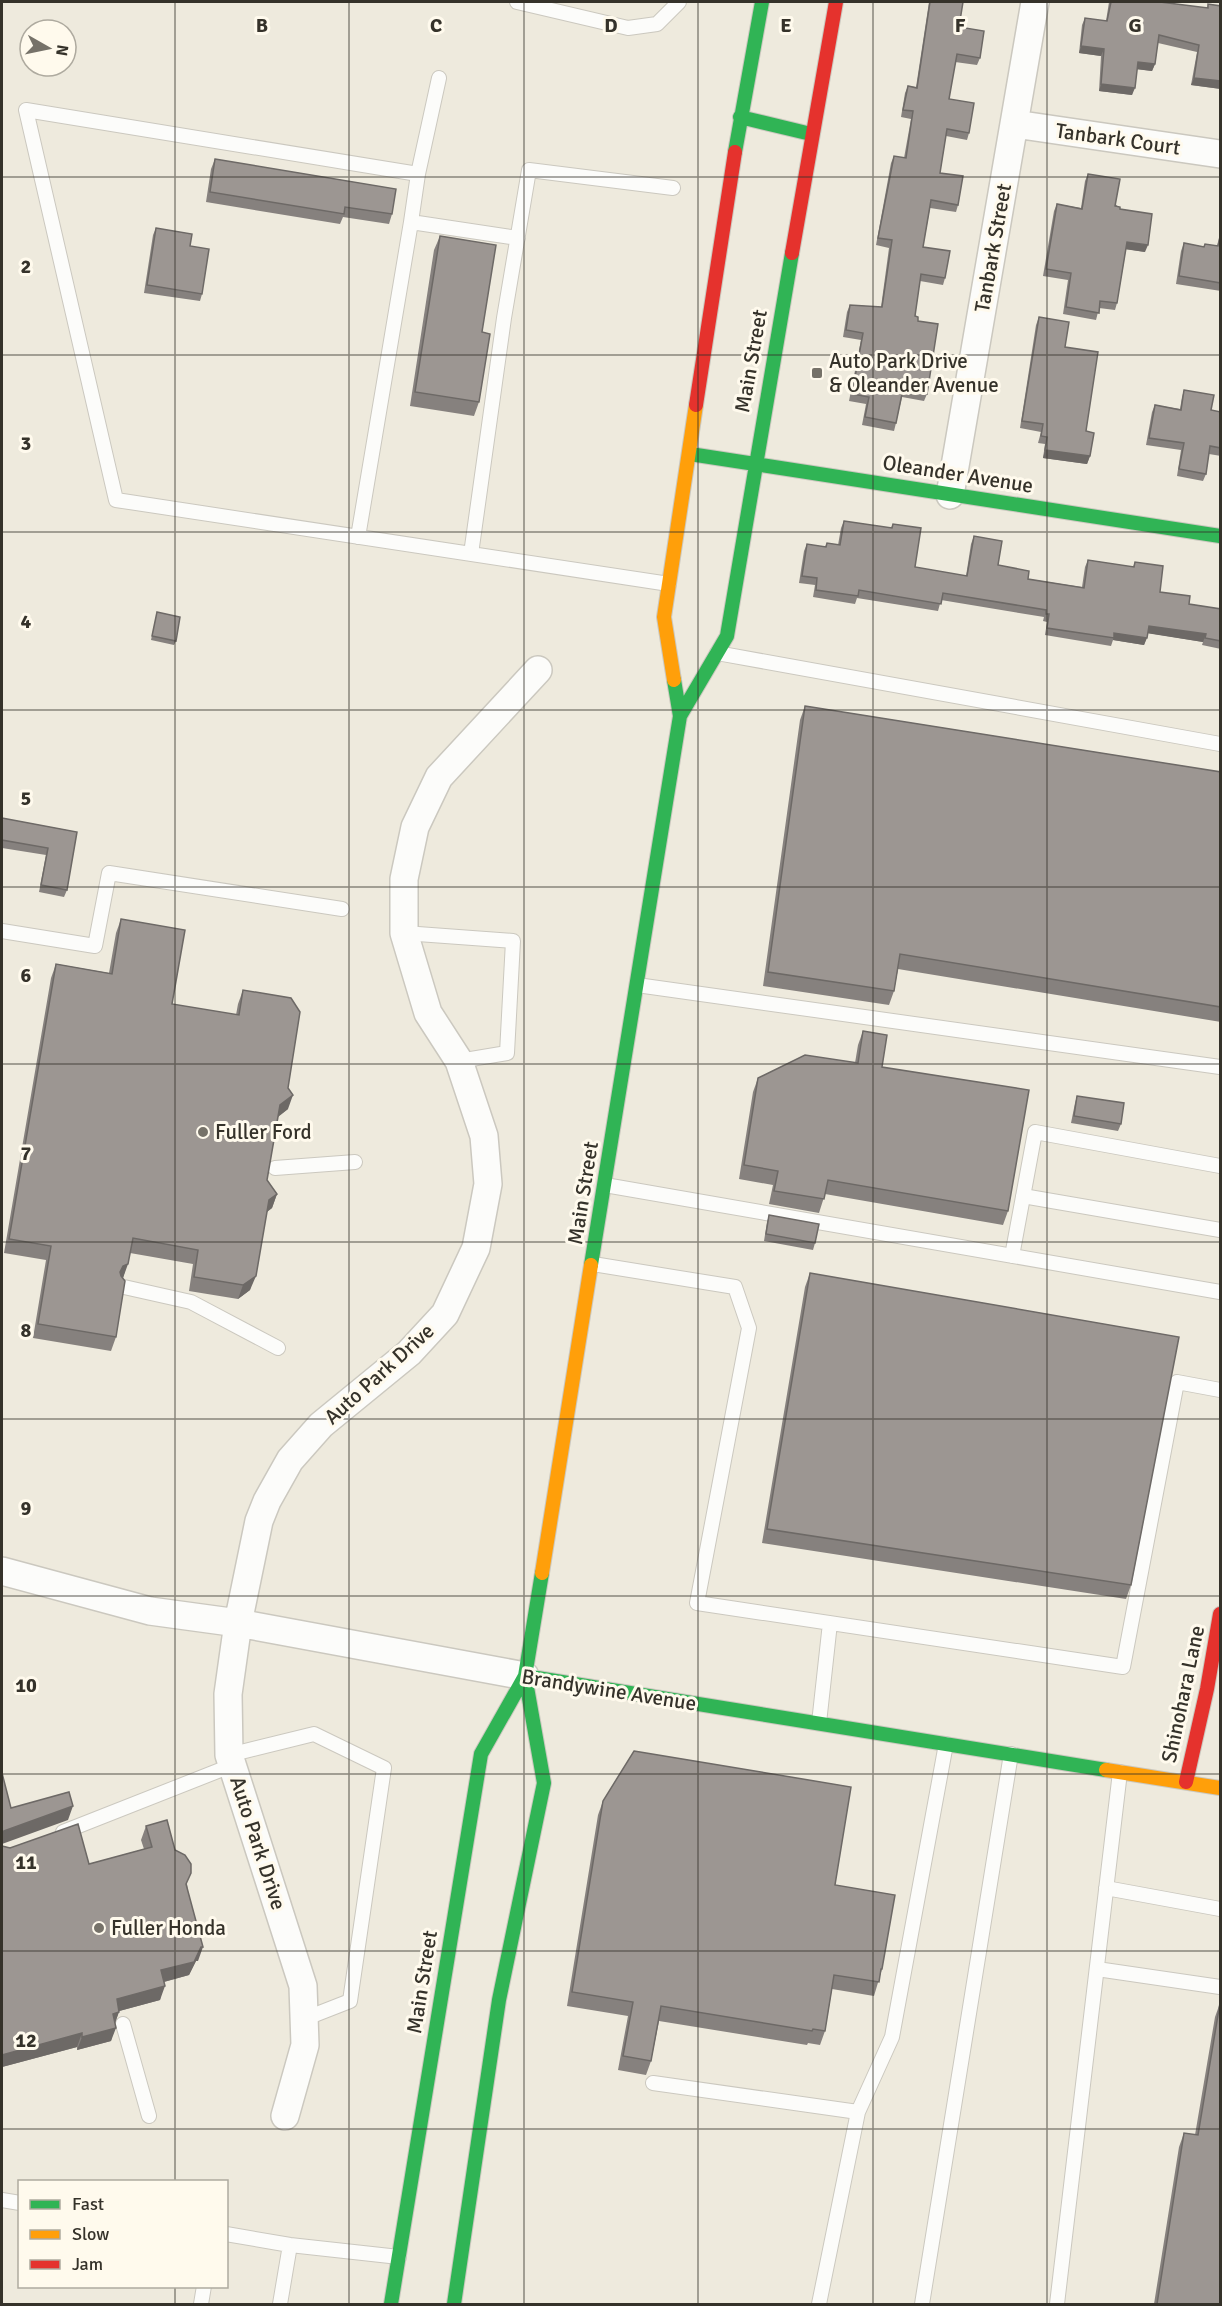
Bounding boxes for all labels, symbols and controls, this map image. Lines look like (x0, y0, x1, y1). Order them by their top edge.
text: B (256, 13, 268, 38)
text: C (430, 13, 442, 38)
text: D (604, 13, 618, 38)
text: E (780, 13, 792, 38)
text: F (955, 13, 966, 38)
text: G (1128, 13, 1142, 38)
north arrow (18, 18, 78, 78)
text: N (51, 43, 73, 57)
street label: Tanbark Court (1054, 117, 1182, 161)
street label: Tanbark Street (969, 182, 1017, 314)
text: 2 (21, 254, 31, 279)
street label: Main Street (729, 307, 773, 415)
place label: Auto Park Drive & Oleander Avenue (829, 348, 999, 398)
marker: Auto Park Drive & Oleander Avenue (810, 366, 824, 380)
text: 3 (21, 431, 31, 456)
street label: Oleander Avenue (881, 449, 1035, 499)
text: 4 (21, 609, 32, 634)
text: 5 (21, 786, 31, 811)
text: 6 (21, 963, 32, 988)
place label: Fuller Ford (215, 1119, 312, 1145)
marker: Fuller Ford (196, 1125, 210, 1139)
street label: Main Street (562, 1140, 604, 1246)
text: 7 (21, 1141, 32, 1166)
text: 8 (21, 1318, 32, 1343)
street label: Auto Park Drive (319, 1318, 439, 1430)
text: 9 (21, 1496, 32, 1521)
street label: Shinohara Lane (1156, 1623, 1210, 1765)
street label: Brandywine Avenue (520, 1663, 698, 1717)
text: 10 (15, 1673, 37, 1698)
street label: Auto Park Drive (224, 1773, 292, 1913)
text: 11 (15, 1850, 37, 1875)
place label: Fuller Honda (111, 1915, 226, 1941)
marker: Fuller Honda (92, 1921, 106, 1935)
street label: Main Street (401, 1929, 443, 2035)
text: 12 (15, 2028, 37, 2053)
legend (18, 2180, 228, 2288)
text: Fast (72, 2193, 104, 2215)
text: Slow (72, 2223, 109, 2245)
text: Jam (72, 2253, 103, 2275)

